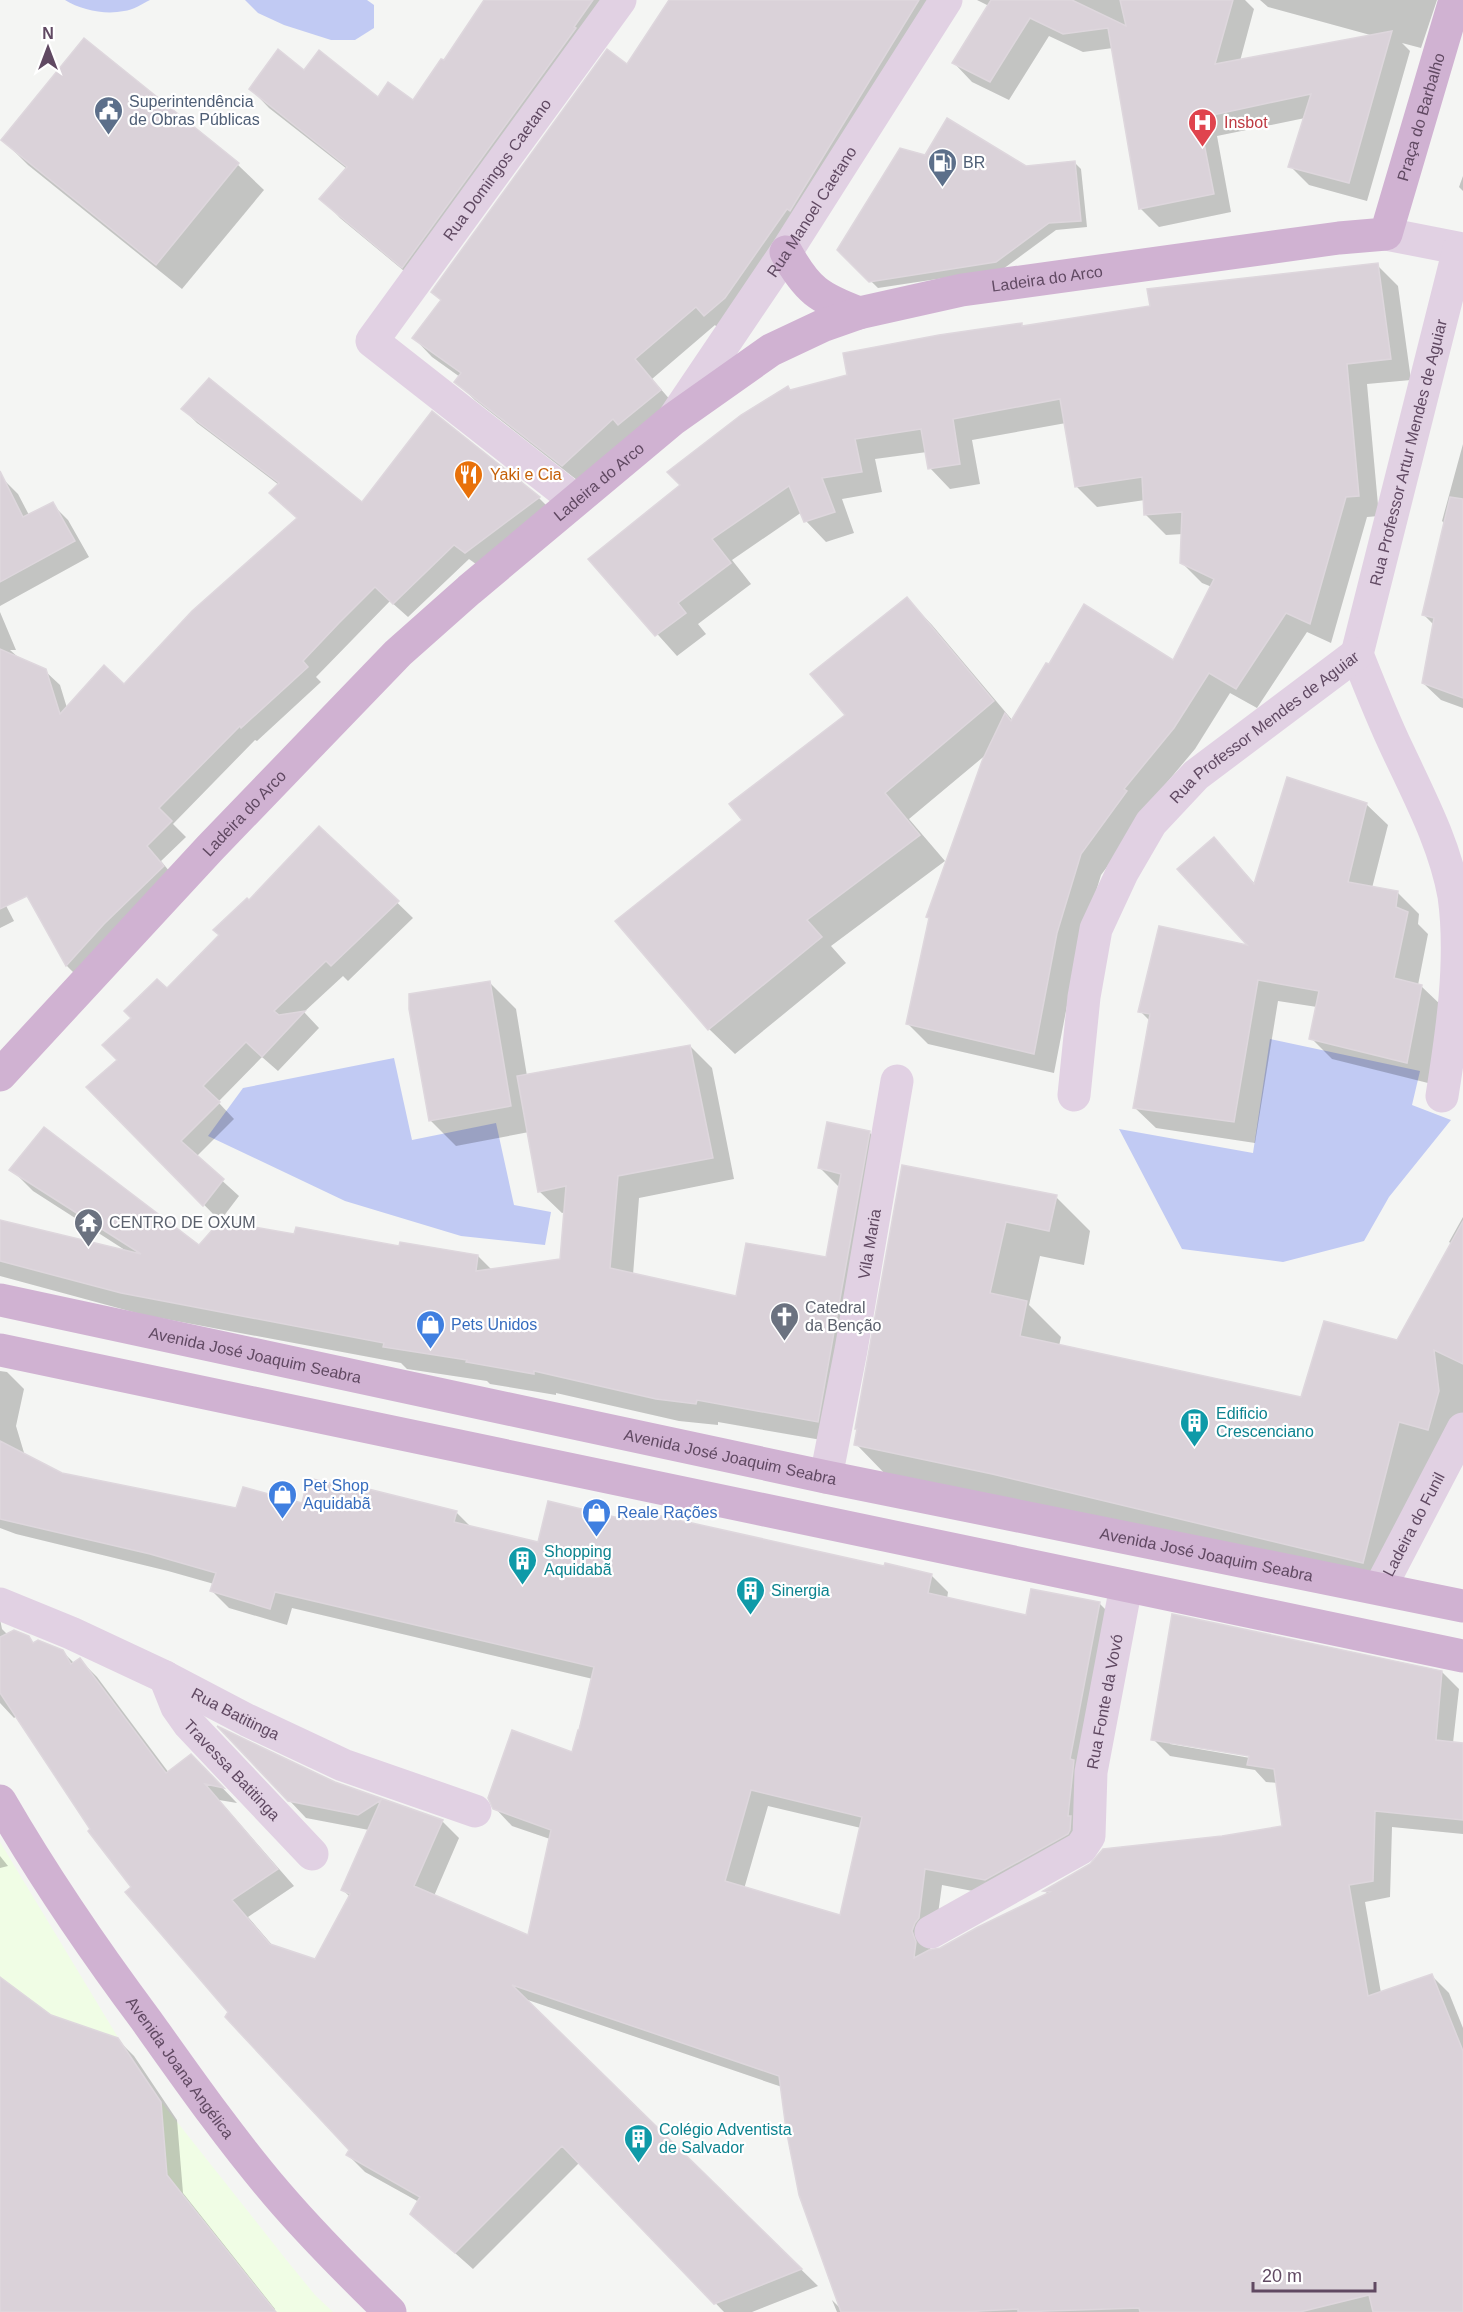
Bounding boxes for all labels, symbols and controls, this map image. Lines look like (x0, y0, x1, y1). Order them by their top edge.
north arrow (18, 18, 78, 78)
text: N (42, 25, 54, 42)
street label: Praça do Barbalho (1394, 51, 1448, 183)
place label: Superintendência de Obras Públicas (129, 93, 260, 128)
public building icon: Superintendência de Obras Públicas (92, 94, 124, 136)
street label: Rua Domingos Caetano (440, 96, 554, 244)
hospital icon: Insbot (1187, 106, 1219, 148)
place label: Insbot (1224, 114, 1268, 131)
street label: Rua Manoel Caetano (764, 143, 860, 280)
fuel station icon: BR (926, 146, 958, 188)
place label: BR (963, 154, 985, 171)
street label: Ladeira do Arco (990, 263, 1104, 295)
street label: Rua Professor Artur Mendes de Aguiar (1367, 317, 1450, 587)
street label: Ladeira do Arco (550, 439, 647, 524)
restaurant icon: Yaki e Cia (453, 458, 485, 500)
place label: Yaki e Cia (490, 466, 562, 483)
street label: Rua Professor Mendes de Aguiar (1166, 647, 1363, 807)
street label: Ladeira do Arco (199, 767, 289, 859)
temple icon: CENTRO DE OXUM (72, 1206, 104, 1248)
street label: Vila Maria (855, 1208, 884, 1280)
place label: CENTRO DE OXUM (109, 1214, 256, 1231)
place label: Catedral da Benção (805, 1299, 882, 1334)
church icon: Catedral da Benção (768, 1300, 800, 1342)
shop icon: Pets Unidos (414, 1308, 446, 1350)
place label: Pets Unidos (451, 1316, 537, 1333)
street label: Avenida José Joaquim Seabra (147, 1324, 363, 1386)
place label: Edificio Crescenciano (1216, 1405, 1314, 1440)
building icon: Edificio Crescenciano (1179, 1406, 1211, 1448)
street label: Avenida José Joaquim Seabra (622, 1426, 838, 1488)
street label: Ladeira do Funil (1380, 1470, 1448, 1579)
place label: Pet Shop Aquidabã (303, 1477, 371, 1512)
shop icon: Pet Shop Aquidabã (266, 1478, 298, 1520)
shop icon: Reale Rações (580, 1496, 612, 1538)
place label: Reale Rações (617, 1504, 718, 1521)
street label: Avenida José Joaquim Seabra (1098, 1525, 1314, 1584)
place label: Shopping Aquidabã (544, 1543, 612, 1578)
building icon: Shopping Aquidabã (507, 1544, 539, 1586)
building icon: Sinergia (734, 1574, 766, 1616)
place label: Sinergia (771, 1582, 830, 1599)
street label: Rua Fonte da Vovó (1084, 1633, 1126, 1771)
street label: Rua Batitinga (189, 1685, 282, 1743)
street label: Travessa Batitinga (180, 1716, 283, 1824)
street label: Avenida Joana Angélica (123, 1994, 237, 2142)
place label: Colégio Adventista de Salvador (659, 2121, 792, 2156)
building icon: Colégio Adventista de Salvador (622, 2122, 654, 2164)
scale bar (1253, 2255, 1374, 2293)
text: 20 m (1262, 2266, 1302, 2286)

